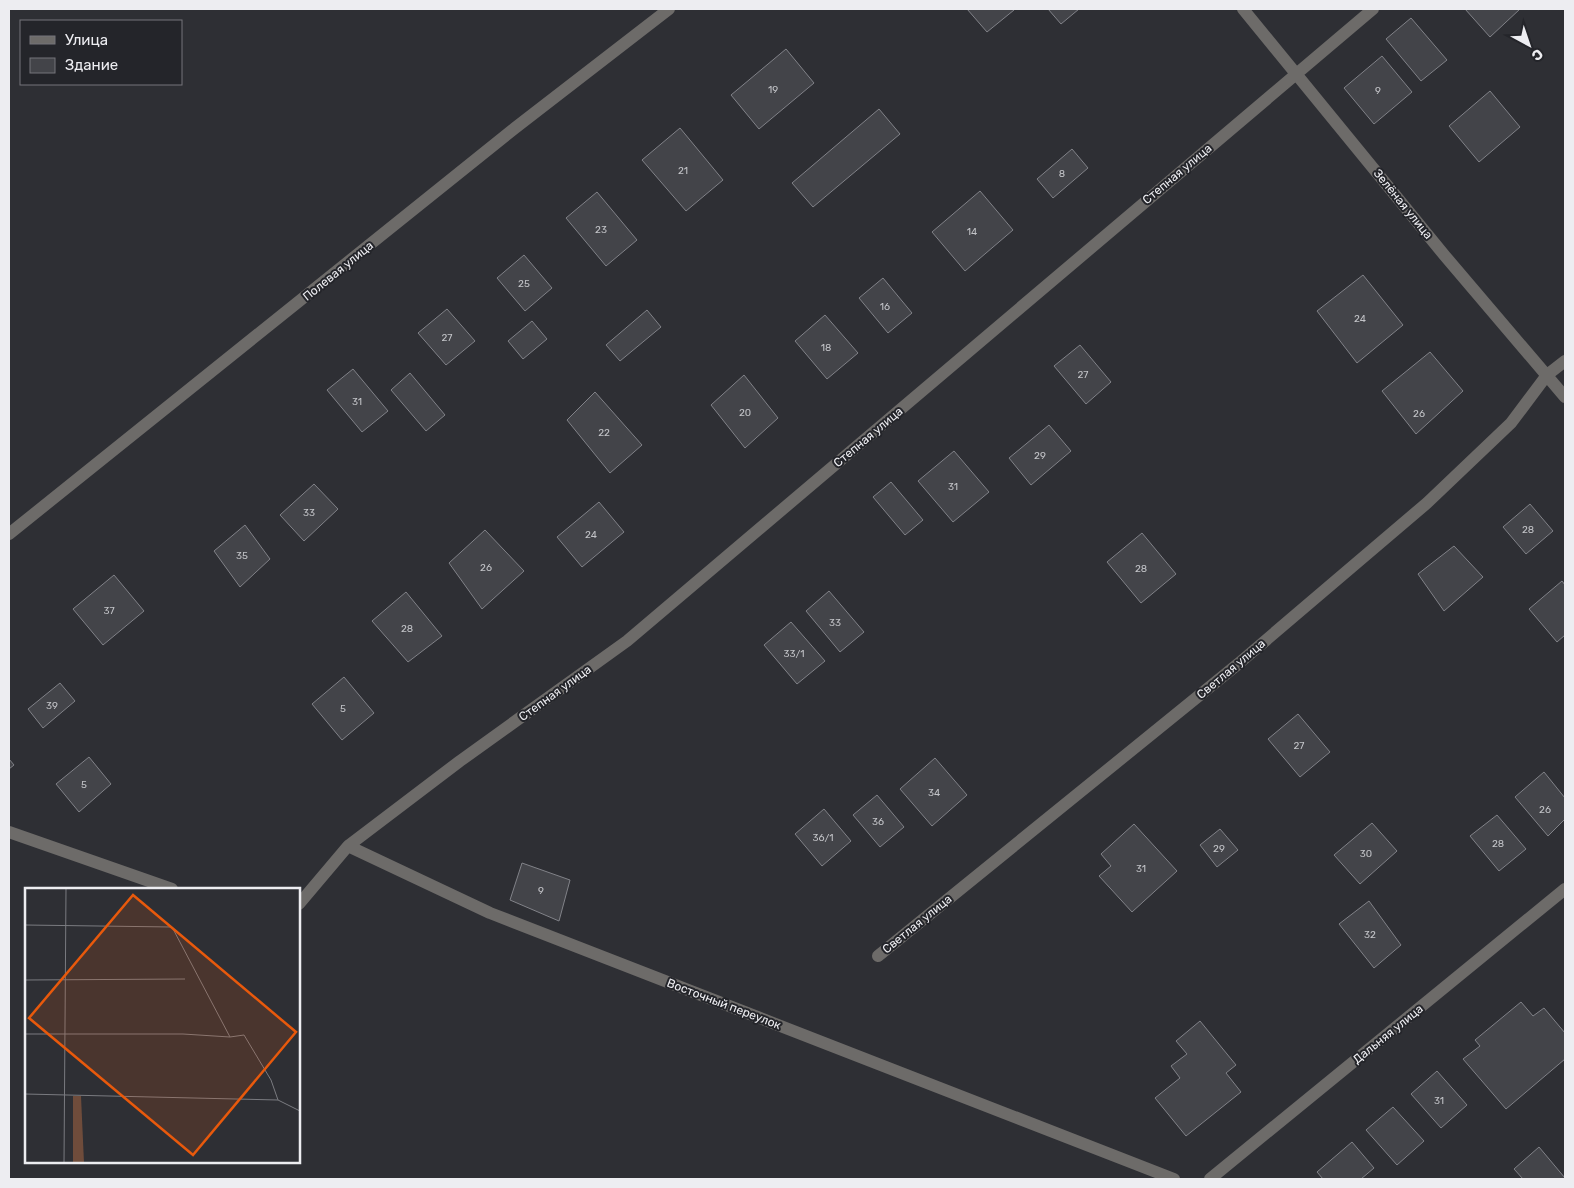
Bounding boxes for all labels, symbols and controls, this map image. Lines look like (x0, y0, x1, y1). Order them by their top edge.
legend (20, 20, 182, 85)
north arrow (1504, 20, 1554, 70)
text: Улица (65, 31, 108, 49)
text: С (1528, 45, 1546, 64)
text: Здание (65, 56, 118, 74)
house number: 19 (768, 84, 778, 96)
house number: 9 (1375, 85, 1381, 97)
street label: Степная улица (1140, 141, 1214, 207)
house number: 21 (678, 165, 688, 177)
street label: Зелёная улица (1371, 166, 1435, 242)
house number: 8 (1059, 168, 1065, 180)
house number: 23 (595, 224, 607, 236)
house number: 14 (967, 226, 977, 238)
street label: Полевая улица (300, 238, 376, 304)
house number: 25 (518, 278, 530, 290)
house number: 16 (880, 301, 890, 313)
house number: 24 (1354, 313, 1366, 325)
house number: 27 (442, 332, 453, 344)
house number: 18 (821, 342, 831, 354)
house number: 27 (1078, 369, 1089, 381)
house number: 31 (352, 396, 362, 408)
street label: Степная улица (831, 404, 905, 470)
house number: 20 (739, 407, 751, 419)
house number: 26 (1413, 408, 1425, 420)
house number: 22 (598, 427, 610, 439)
house number: 29 (1034, 450, 1046, 462)
house number: 31 (948, 481, 958, 493)
house number: 33 (303, 507, 315, 519)
house number: 28 (1522, 524, 1534, 536)
house number: 24 (585, 529, 597, 541)
house number: 35 (236, 550, 248, 562)
house number: 26 (480, 562, 492, 574)
house number: 28 (1135, 563, 1147, 575)
house number: 37 (103, 605, 115, 617)
house number: 33 (829, 617, 841, 629)
house number: 28 (401, 623, 413, 635)
street label: Светлая улица (1194, 636, 1268, 702)
house number: 33/1 (783, 648, 805, 660)
street label: Степная улица (516, 662, 594, 724)
house number: 39 (46, 700, 58, 712)
house number: 5 (340, 703, 346, 715)
house number: 27 (1294, 740, 1305, 752)
house number: 5 (81, 779, 87, 791)
house number: 34 (928, 787, 940, 799)
house number: 26 (1539, 804, 1551, 816)
house number: 36 (872, 816, 884, 828)
house number: 36/1 (812, 832, 834, 844)
house number: 28 (1492, 838, 1504, 850)
house number: 29 (1213, 843, 1225, 855)
house number: 30 (1360, 848, 1372, 860)
house number: 31 (1136, 863, 1146, 875)
house number: 9 (538, 885, 544, 897)
inset map (25, 888, 300, 1163)
street label: Светлая улица (879, 892, 955, 956)
house number: 32 (1364, 929, 1376, 941)
street label: Восточный переулок (665, 976, 784, 1032)
street label: Дальняя улица (1350, 1002, 1426, 1066)
house number: 31 (1434, 1095, 1444, 1107)

